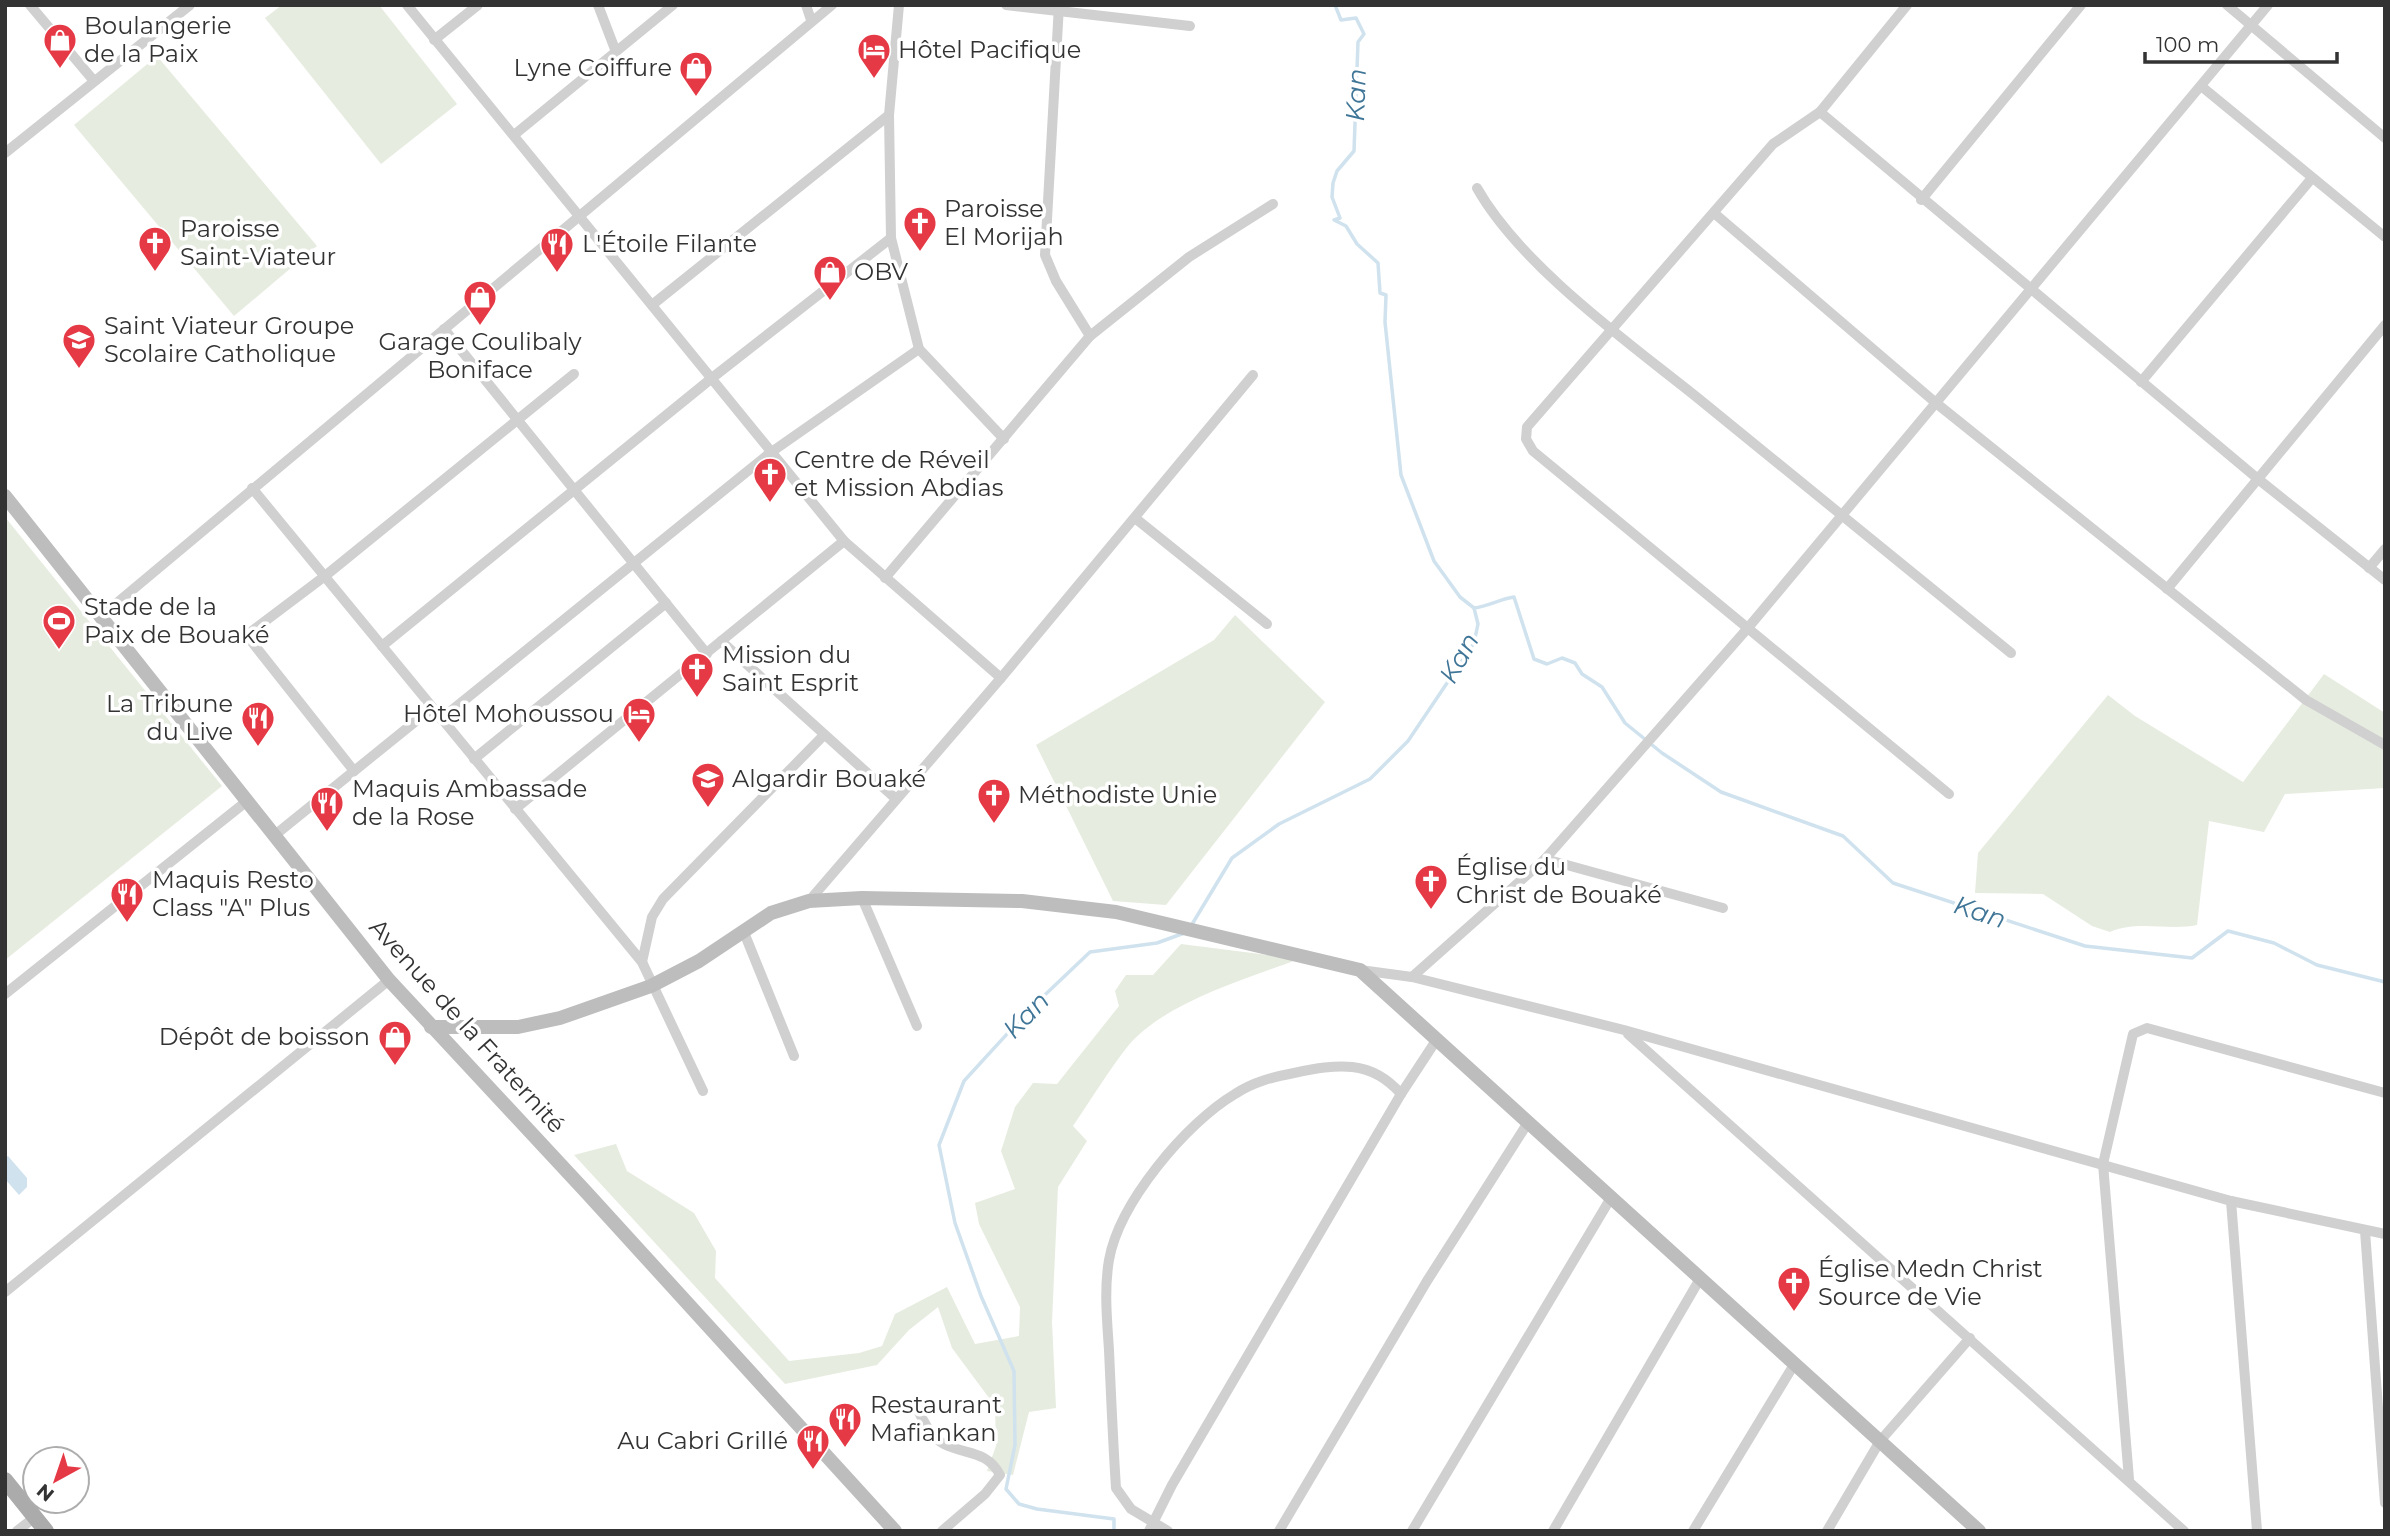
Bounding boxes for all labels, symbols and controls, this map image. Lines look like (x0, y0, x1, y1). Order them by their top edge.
place label: Boulangerie de la Paix (84, 11, 231, 68)
shop icon: Boulangerie de la Paix (41, 21, 79, 70)
scale bar (2145, 21, 2338, 65)
hotel icon: Hôtel Pacifique (855, 31, 893, 80)
text: 100 m (2156, 32, 2219, 57)
place label: Hôtel Pacifique (898, 35, 1081, 64)
shop icon: Lyne Coiffure (677, 49, 715, 98)
place label: Lyne Coiffure (514, 53, 672, 82)
water label: Kan (1339, 68, 1373, 122)
place label: Paroisse El Morijah (944, 194, 1064, 251)
church icon: Paroisse El Morijah (901, 204, 939, 253)
place label: Paroisse Saint-Viateur (180, 214, 336, 271)
church icon: Paroisse Saint-Viateur (136, 224, 174, 273)
restaurant icon: L'Étoile Filante (538, 225, 576, 274)
place label: L'Étoile Filante (582, 229, 757, 258)
shop icon: OBV (811, 253, 849, 302)
place label: OBV (854, 257, 908, 286)
shop icon: Garage Coulibaly Boniface (461, 278, 499, 327)
place label: Saint Viateur Groupe Scolaire Catholique (104, 311, 354, 368)
school or university icon: Saint Viateur Groupe Scolaire Catholique (60, 321, 98, 370)
place label: Garage Coulibaly Boniface (378, 327, 582, 384)
place label: Centre de Réveil et Mission Abdias (794, 445, 1003, 502)
church icon: Centre de Réveil et Mission Abdias (751, 455, 789, 504)
place label: Stade de la Paix de Bouaké (84, 592, 269, 649)
sports icon: Stade de la Paix de Bouaké (40, 602, 78, 651)
water label: Kan (1432, 627, 1486, 689)
place label: Mission du Saint Esprit (722, 640, 859, 697)
church icon: Mission du Saint Esprit (678, 650, 716, 699)
place label: La Tribune du Live (106, 689, 233, 746)
hotel icon: Hôtel Mohoussou (620, 695, 658, 744)
restaurant icon: La Tribune du Live (239, 699, 277, 748)
place label: Hôtel Mohoussou (403, 699, 614, 728)
school or university icon: Algardir Bouaké (689, 760, 727, 809)
place label: Algardir Bouaké (732, 764, 926, 793)
place label: Maquis Ambassade de la Rose (352, 774, 587, 831)
church icon: Méthodiste Unie (975, 776, 1013, 825)
place label: Méthodiste Unie (1018, 780, 1217, 809)
restaurant icon: Maquis Ambassade de la Rose (308, 784, 346, 833)
place label: Église du Christ de Bouaké (1456, 852, 1662, 909)
church icon: Église du Christ de Bouaké (1412, 862, 1450, 911)
place label: Maquis Resto Class "A" Plus (152, 865, 314, 922)
restaurant icon: Maquis Resto Class "A" Plus (108, 875, 146, 924)
water label: Kan (1950, 889, 2010, 935)
street label: Avenue de la Fraternité (364, 913, 571, 1139)
water label: Kan (996, 985, 1056, 1045)
shop icon: Dépôt de boisson (376, 1018, 414, 1067)
place label: Dépôt de boisson (159, 1022, 370, 1051)
place label: Église Medn Christ Source de Vie (1818, 1254, 2043, 1311)
church icon: Église Medn Christ Source de Vie (1775, 1264, 1813, 1313)
place label: Restaurant Mafiankan (870, 1390, 1002, 1447)
restaurant icon: Restaurant Mafiankan (826, 1400, 864, 1449)
restaurant icon: Au Cabri Grillé (794, 1422, 832, 1471)
place label: Au Cabri Grillé (617, 1426, 788, 1455)
north arrow (21, 1445, 91, 1515)
text: N (32, 1479, 59, 1506)

